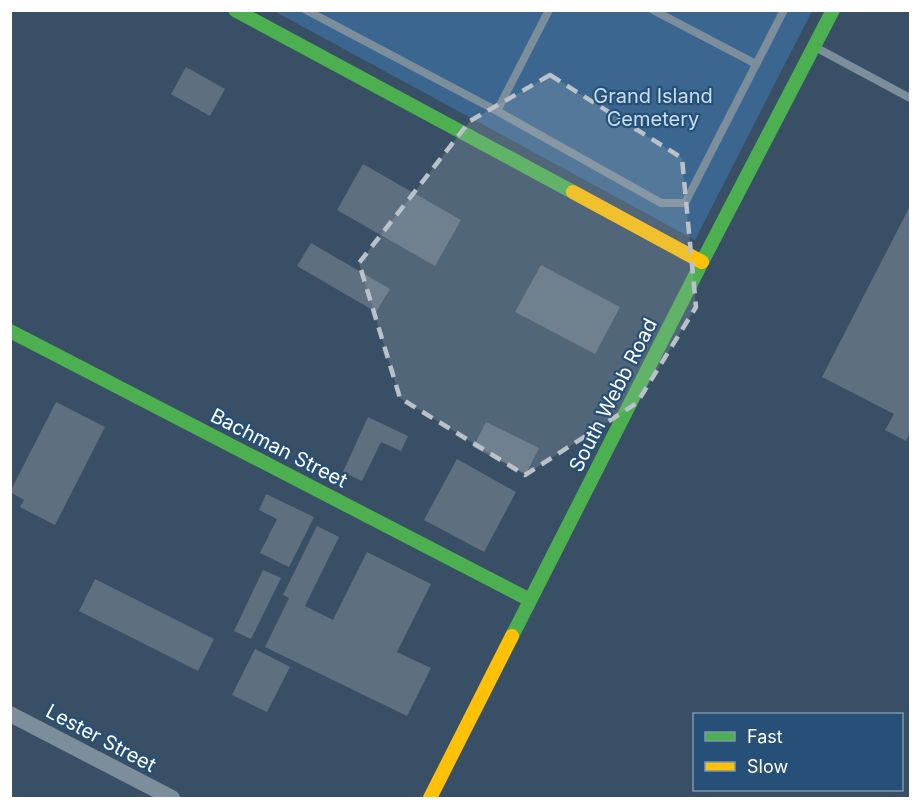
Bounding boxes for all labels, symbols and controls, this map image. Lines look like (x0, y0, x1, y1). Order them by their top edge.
park label: Grand Island Cemetery (593, 84, 713, 131)
street label: South Webb Road (564, 314, 662, 476)
street label: Bachman Street (207, 403, 352, 493)
street label: Lester Street (42, 699, 161, 777)
legend (693, 713, 903, 791)
text: Fast (747, 726, 783, 747)
text: Slow (747, 756, 788, 777)

